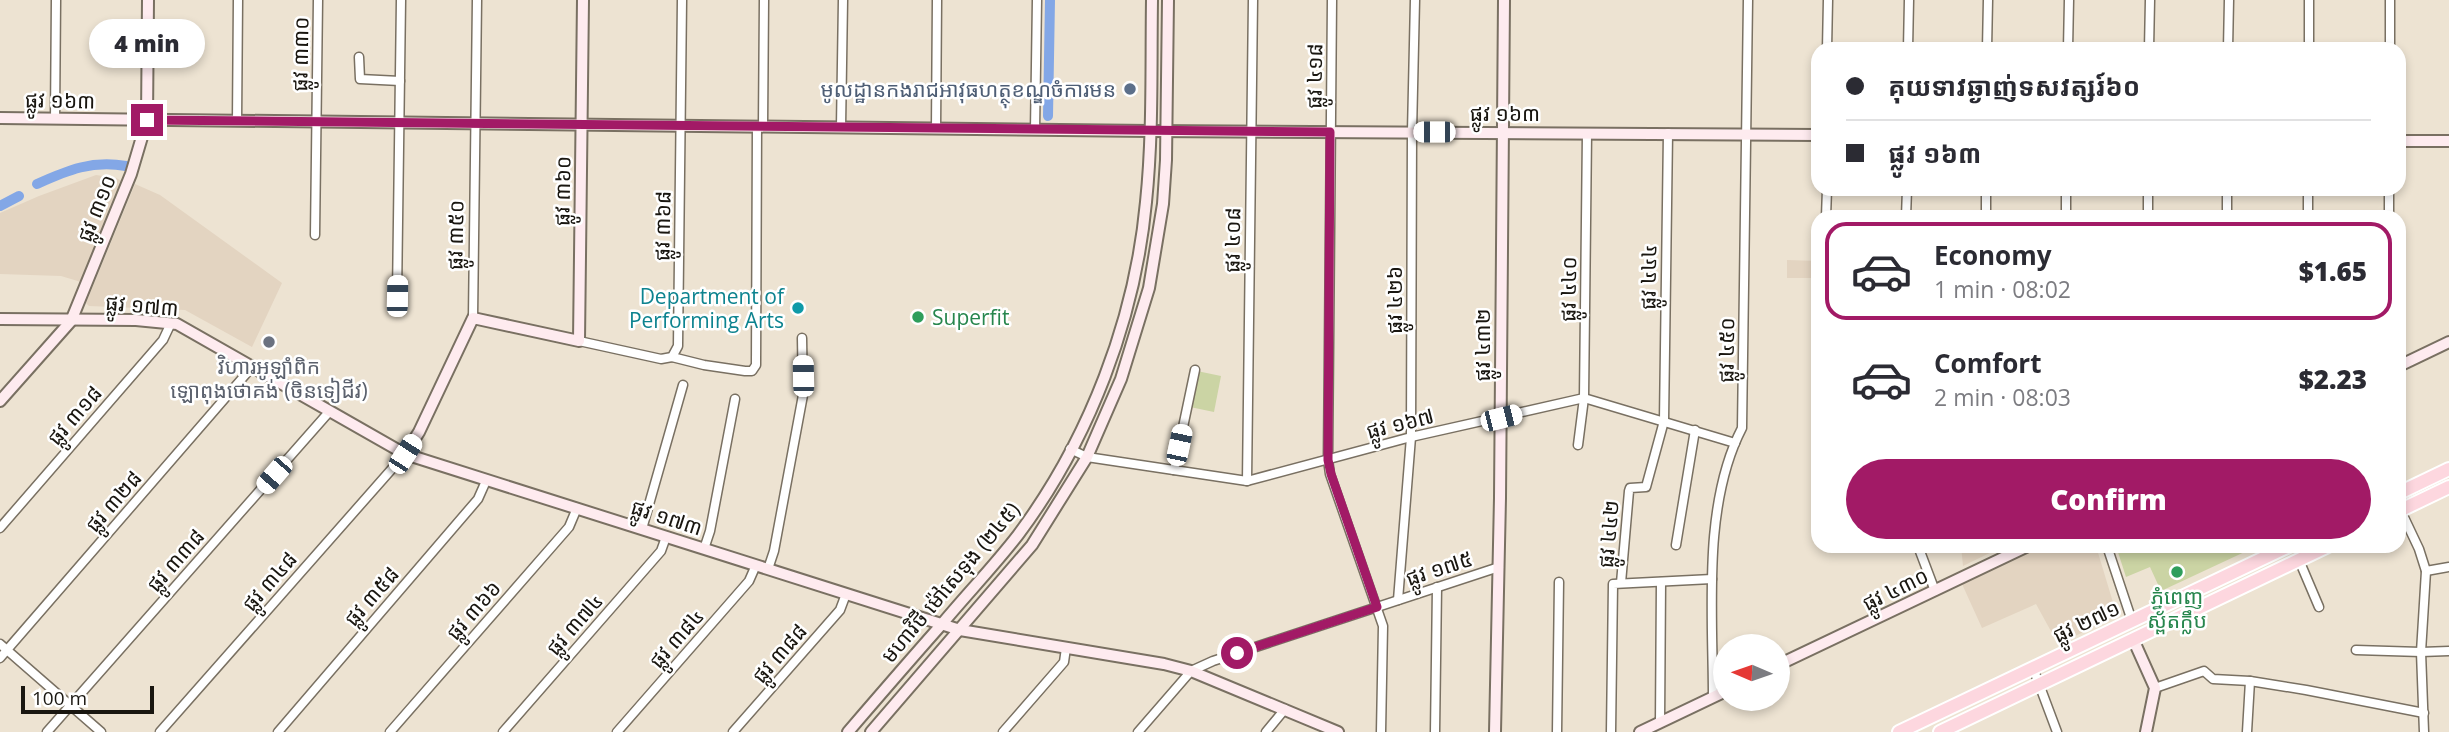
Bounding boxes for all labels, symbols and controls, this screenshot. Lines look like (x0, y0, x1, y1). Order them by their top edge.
street label: ផ្លូវ ៣៣០ (285, 16, 321, 92)
callout: 4 min (89, 18, 205, 68)
text: 4 min (114, 27, 180, 59)
street label: ផ្លូវ ៤១៨ (1299, 43, 1335, 109)
text: គុយទាវឆ្ងាញ់ទសវត្សរ៍៦០ (1888, 68, 2140, 104)
place label: មូលដ្ឋានកងរាជអាវុធហត្ថុខណ្ឌចំការមន (821, 75, 1116, 109)
marker: មូលដ្ឋានកងរាជអាវុធហត្ថុខណ្ឌចំការមន (1122, 81, 1138, 97)
street label: ផ្លូវ ១៦៣ (24, 85, 95, 121)
street label: ផ្លូវ ១៦៣ (1470, 99, 1540, 133)
route end (131, 104, 163, 136)
car (1414, 122, 1456, 143)
text: ផ្លូវ ១៦៣ (1888, 135, 1981, 171)
street label: ផ្លូវ ៣៦០ (547, 156, 583, 227)
street label: ផ្លូវ ៣១០ (70, 170, 128, 248)
street label: ផ្លូវ ៣៦៨ (647, 191, 683, 262)
street label: ផ្លូវ ៣៥០ (440, 200, 476, 271)
street label: ផ្លូវ ៤០៨ (1217, 207, 1253, 273)
text: Economy (1934, 237, 2052, 273)
icon: car (1850, 240, 1913, 303)
street label: ផ្លូវ ៤៤៤ (1633, 244, 1669, 310)
text: $1.65 (2299, 253, 2367, 289)
street label: ផ្លូវ ៤៤០ (1553, 256, 1589, 322)
street label: ផ្លូវ ៤២៦ (1380, 266, 1414, 334)
text: 1 min · 08:02 (1934, 273, 2071, 305)
car (387, 275, 408, 317)
place label: Department of Performing Arts (629, 282, 786, 334)
street label: ផ្លូវ ១៧៣ (104, 288, 180, 328)
marker: Department of Performing Arts (790, 300, 806, 316)
place label: Superfit (932, 303, 1009, 331)
marker: Superfit (910, 309, 926, 325)
street label: ផ្លូវ ៤៣២ (1468, 309, 1502, 381)
street label: ផ្លូវ ៤៥០ (1711, 317, 1747, 383)
marker: វិហារអូឡាំពិក ឡោពុងថោគង់ (ចិនទៀជីវ) (261, 334, 277, 350)
text: Comfort (1934, 345, 2041, 381)
icon: car (1850, 348, 1913, 411)
place label: វិហារអូឡាំពិក ឡោពុងថោគង់ (ចិនទៀជីវ) (170, 352, 368, 405)
car (793, 355, 814, 397)
text: $2.23 (2299, 361, 2367, 397)
street label: ផ្លូវ ៣១៨ (40, 379, 112, 455)
text: 2 min · 08:03 (1934, 381, 2071, 413)
street label: ផ្លូវ ១៦៧ (1363, 401, 1438, 451)
car (1479, 403, 1524, 433)
car (1165, 422, 1194, 468)
car (385, 431, 426, 477)
car (253, 452, 296, 498)
button: Confirm (1846, 459, 2371, 539)
street label: ផ្លូវ ៣២៨ (79, 464, 152, 542)
street label: ផ្លូវ ១៧៣ (626, 492, 706, 548)
street label: មហាវិថី ម៉ៅសេទុង (២៤៥) (874, 496, 1026, 669)
street label: ផ្លូវ ៤៤២ (1591, 499, 1631, 570)
street label: ផ្លូវ ៣៣៨ (140, 522, 215, 602)
street label: ផ្លូវ ១៧៥ (1402, 544, 1478, 598)
street label: ផ្លូវ ៣៤៨ (235, 545, 307, 621)
street label: ផ្លូវ ៣៥៨ (337, 560, 409, 636)
street label: ផ្លូវ ៤៣០ (1857, 561, 1935, 623)
marker: ភ្នំពេញ ស្ព័តក្លឹប (2169, 564, 2185, 580)
street label: ផ្លូវ ៣៦៦ (439, 574, 511, 650)
place label: ភ្នំពេញ ស្ព័តក្លឹប (2147, 582, 2207, 635)
street label: ផ្លូវ ៣៧៤ (539, 587, 613, 665)
street label: ផ្លូវ ២៧១ (2048, 593, 2127, 654)
street label: ផ្លូវ ៣៨៤ (642, 602, 714, 678)
street label: ផ្លូវ ៣៨៨ (745, 617, 817, 693)
north arrow (1713, 634, 1790, 710)
map controls (1713, 634, 1790, 711)
route start (1221, 637, 1253, 669)
scale bar (21, 683, 154, 715)
text: 100 m (32, 685, 87, 711)

